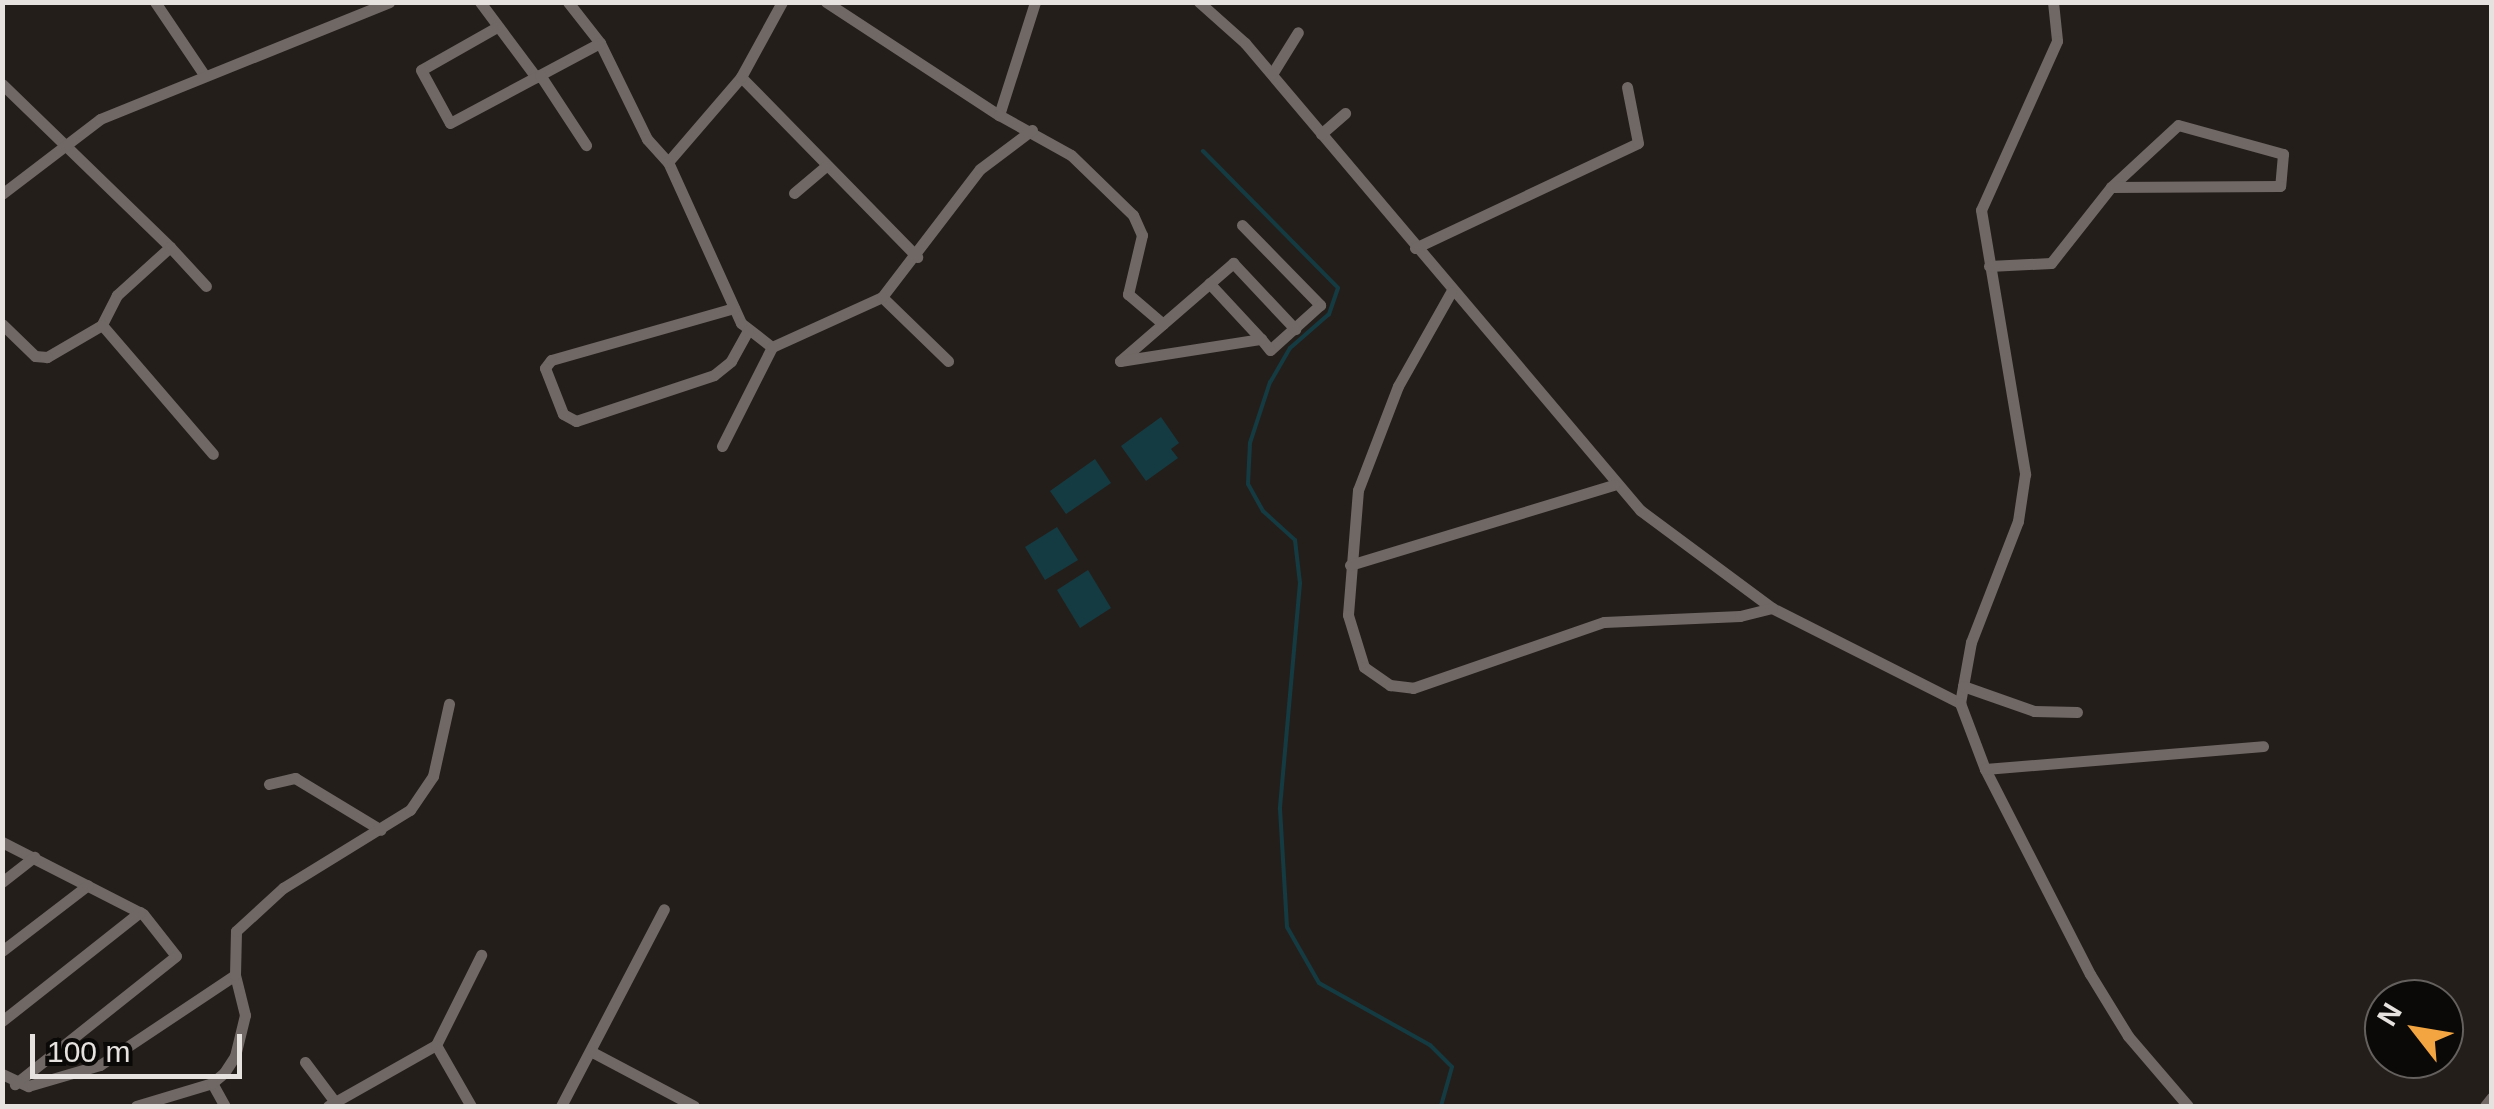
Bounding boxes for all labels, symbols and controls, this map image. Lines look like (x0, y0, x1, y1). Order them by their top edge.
north arrow (2364, 979, 2464, 1079)
text: N (2371, 998, 2408, 1031)
scale bar (35, 1014, 248, 1076)
text: 100 m (47, 1035, 130, 1068)

